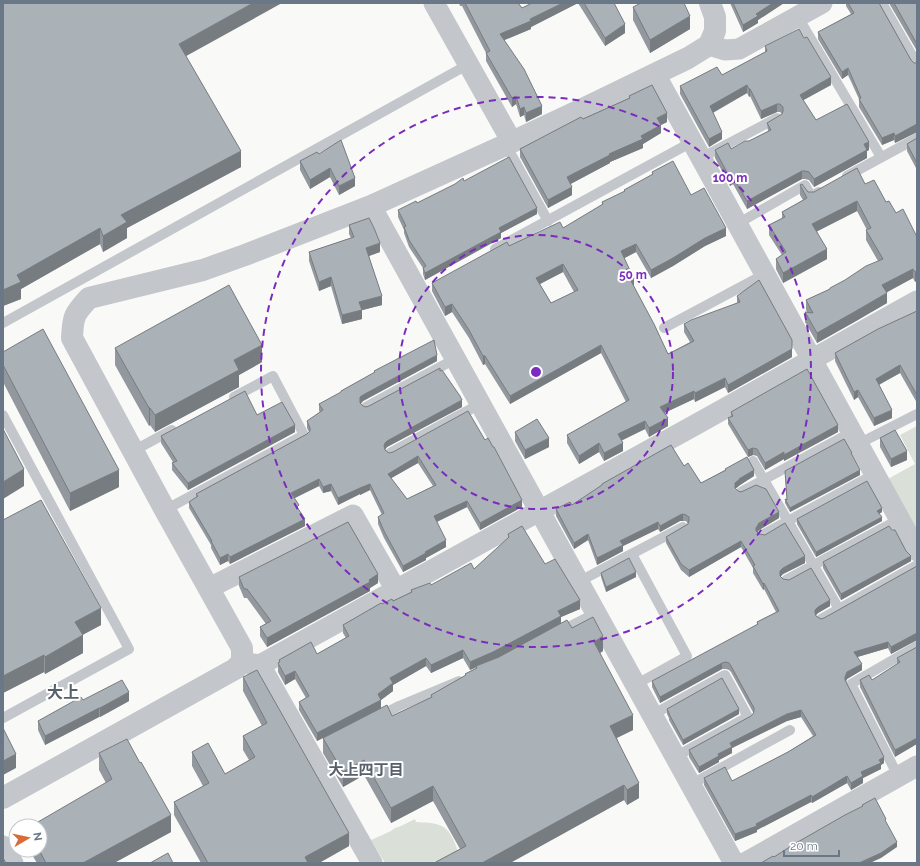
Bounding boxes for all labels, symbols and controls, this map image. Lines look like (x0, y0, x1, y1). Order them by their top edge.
text: 100 m (713, 171, 747, 185)
text: 50 m (619, 268, 647, 282)
centre of rings (529, 365, 543, 379)
district label: 大上 (47, 683, 79, 702)
district label: 大上四丁目 (328, 761, 404, 779)
north arrow (8, 818, 48, 858)
text: N (30, 831, 44, 842)
scale bar (784, 832, 839, 858)
text: 20 m (790, 839, 818, 853)

